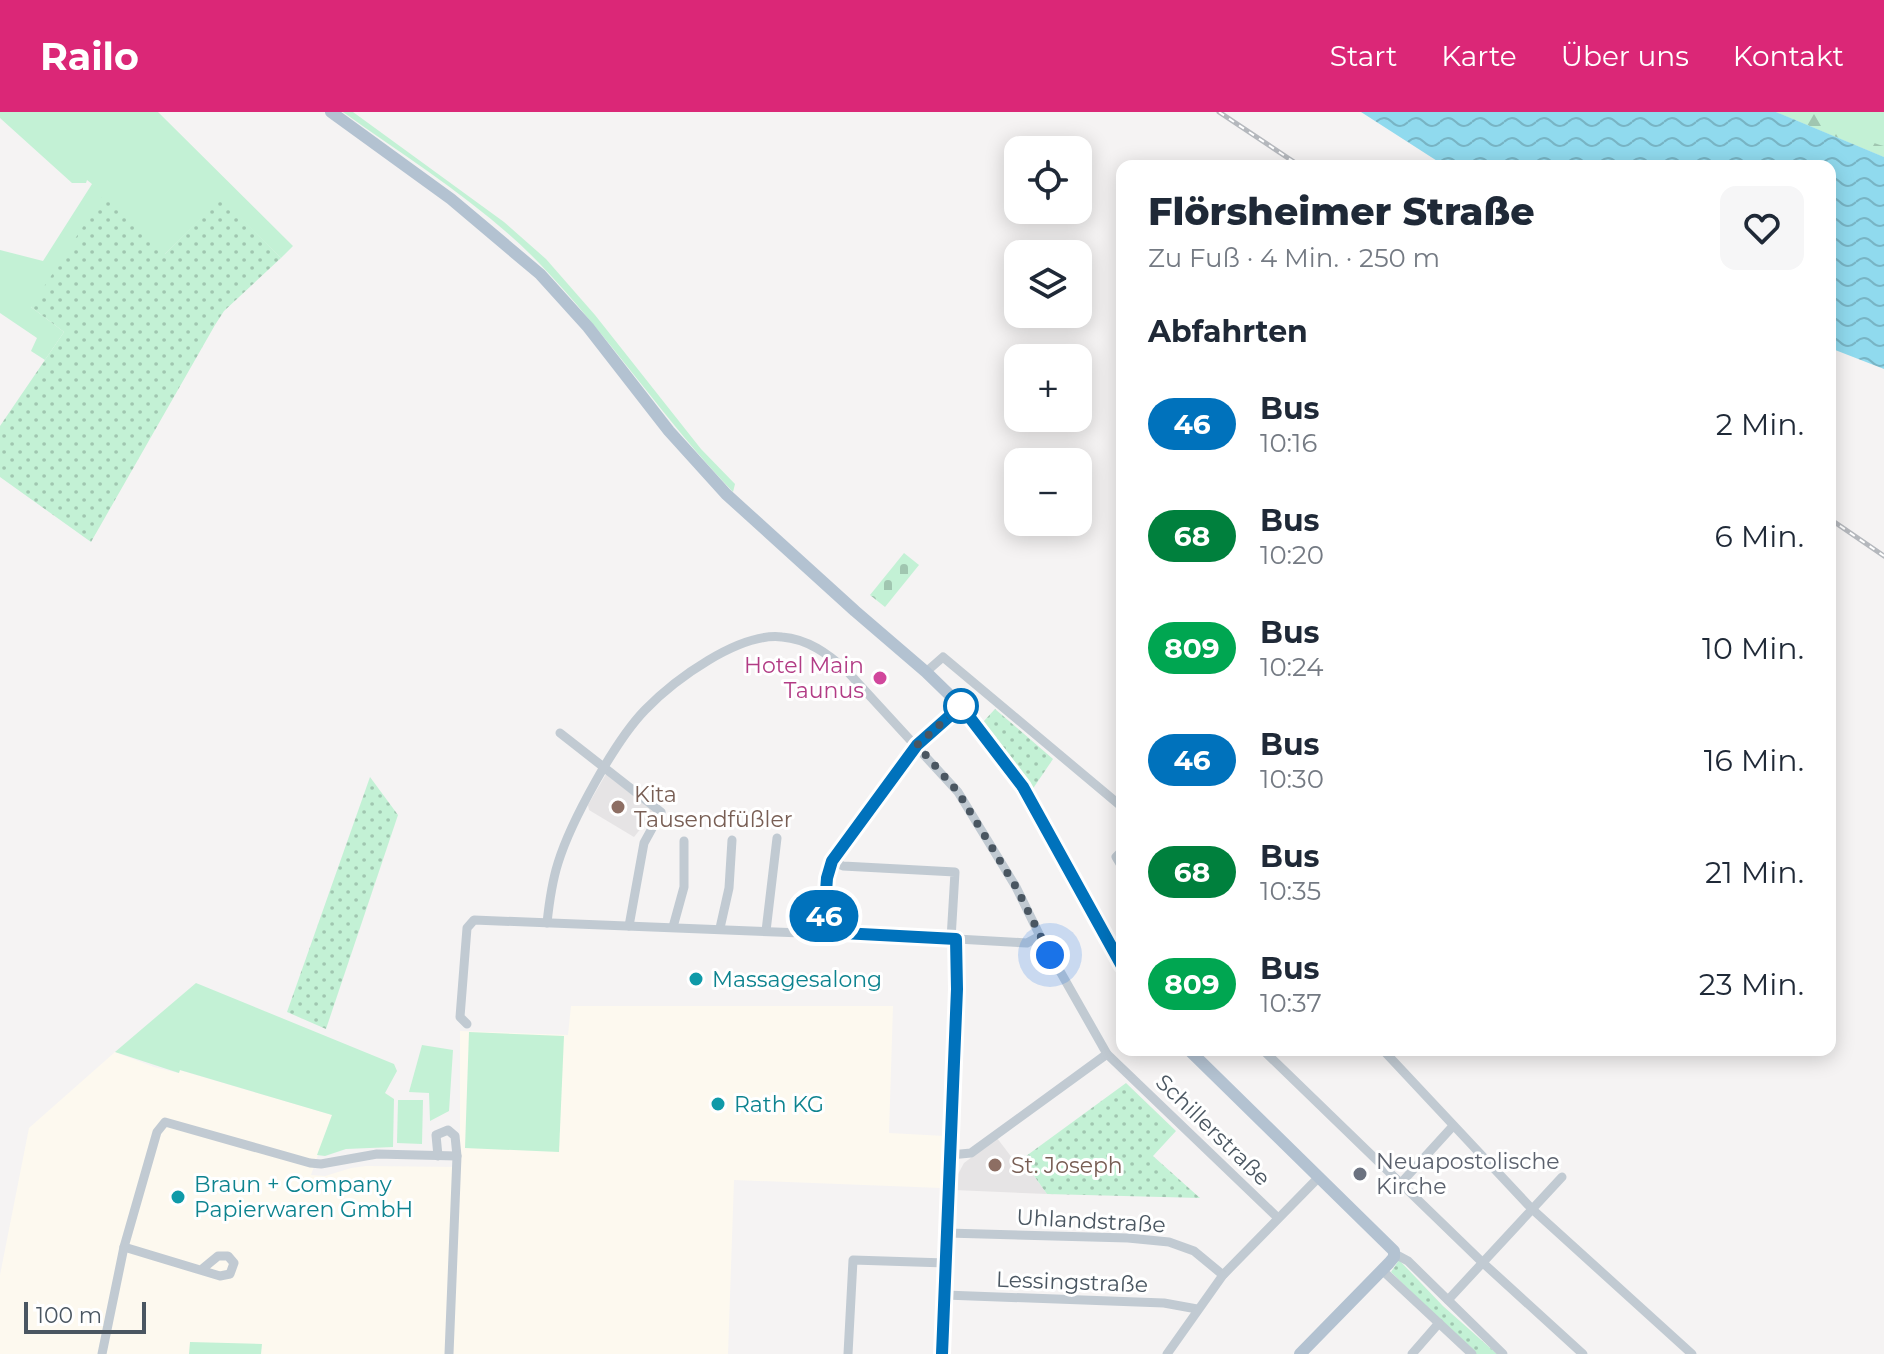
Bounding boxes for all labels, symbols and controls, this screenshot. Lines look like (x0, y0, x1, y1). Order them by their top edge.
text: Railo (40, 33, 139, 80)
text: Start (1330, 39, 1397, 73)
text: Karte (1441, 39, 1517, 73)
text: Über uns (1561, 39, 1689, 73)
text: Kontakt (1733, 39, 1844, 73)
map controls (1004, 136, 1092, 536)
button: locate (1004, 136, 1092, 224)
button: heart (1720, 186, 1804, 270)
text: Flörsheimer Straße (1148, 188, 1535, 235)
button: layers (1004, 240, 1092, 328)
text: Zu Fuß · 4 Min. · 250 m (1148, 242, 1440, 274)
text: Abfahrten (1148, 313, 1308, 350)
button: + (1004, 344, 1092, 432)
text: Bus (1260, 390, 1320, 427)
text: 2 Min. (1716, 406, 1804, 443)
text: 46 (1173, 407, 1211, 441)
text: 10:16 (1260, 427, 1317, 459)
button: − (1004, 448, 1092, 536)
text: Bus (1260, 502, 1320, 539)
text: 6 Min. (1715, 518, 1804, 555)
text: 68 (1174, 519, 1210, 553)
text: 10:20 (1260, 539, 1324, 571)
text: Bus (1260, 614, 1320, 651)
text: 10 Min. (1702, 630, 1804, 667)
text: 809 (1164, 631, 1220, 665)
text: 10:24 (1260, 651, 1323, 683)
place label: Hotel Main Taunus (744, 652, 864, 704)
marker: Hotel Main Taunus (871, 669, 889, 687)
unlabelled marker (944, 689, 978, 723)
text: Bus (1260, 726, 1320, 763)
text: 16 Min. (1704, 742, 1804, 779)
text: 46 (1173, 743, 1211, 777)
text: 10:30 (1260, 763, 1324, 795)
place label: Kita Tausendfüßler (634, 781, 793, 833)
marker: Kita Tausendfüßler (609, 798, 627, 816)
text: Bus (1260, 838, 1320, 875)
text: 21 Min. (1705, 854, 1804, 891)
text: 68 (1174, 855, 1210, 889)
text: 10:35 (1260, 875, 1321, 907)
line badge: 46 (788, 890, 860, 942)
text: 46 (805, 899, 843, 933)
your location (1030, 935, 1070, 975)
text: Bus (1260, 950, 1320, 987)
place label: Massagesalong (712, 966, 882, 993)
text: 23 Min. (1699, 966, 1804, 1003)
text: 809 (1164, 967, 1220, 1001)
marker: Massagesalong (687, 970, 705, 988)
text: 10:37 (1260, 987, 1322, 1019)
street label: Schillerstraße (1150, 1069, 1276, 1191)
place label: Rath KG (734, 1091, 824, 1118)
marker: Rath KG (709, 1095, 727, 1113)
place label: Neuapostolische Kirche (1376, 1148, 1560, 1200)
place label: St. Joseph (1011, 1152, 1123, 1179)
marker: St. Joseph (986, 1156, 1004, 1174)
marker: Neuapostolische Kirche (1351, 1165, 1369, 1183)
place label: Braun + Company Papierwaren GmbH (194, 1171, 413, 1223)
marker: Braun + Company Papierwaren GmbH (169, 1188, 187, 1206)
street label: Uhlandstraße (1016, 1204, 1166, 1238)
street label: Lessingstraße (996, 1266, 1148, 1298)
scale bar (24, 1298, 146, 1334)
text: 100 m (36, 1302, 102, 1329)

